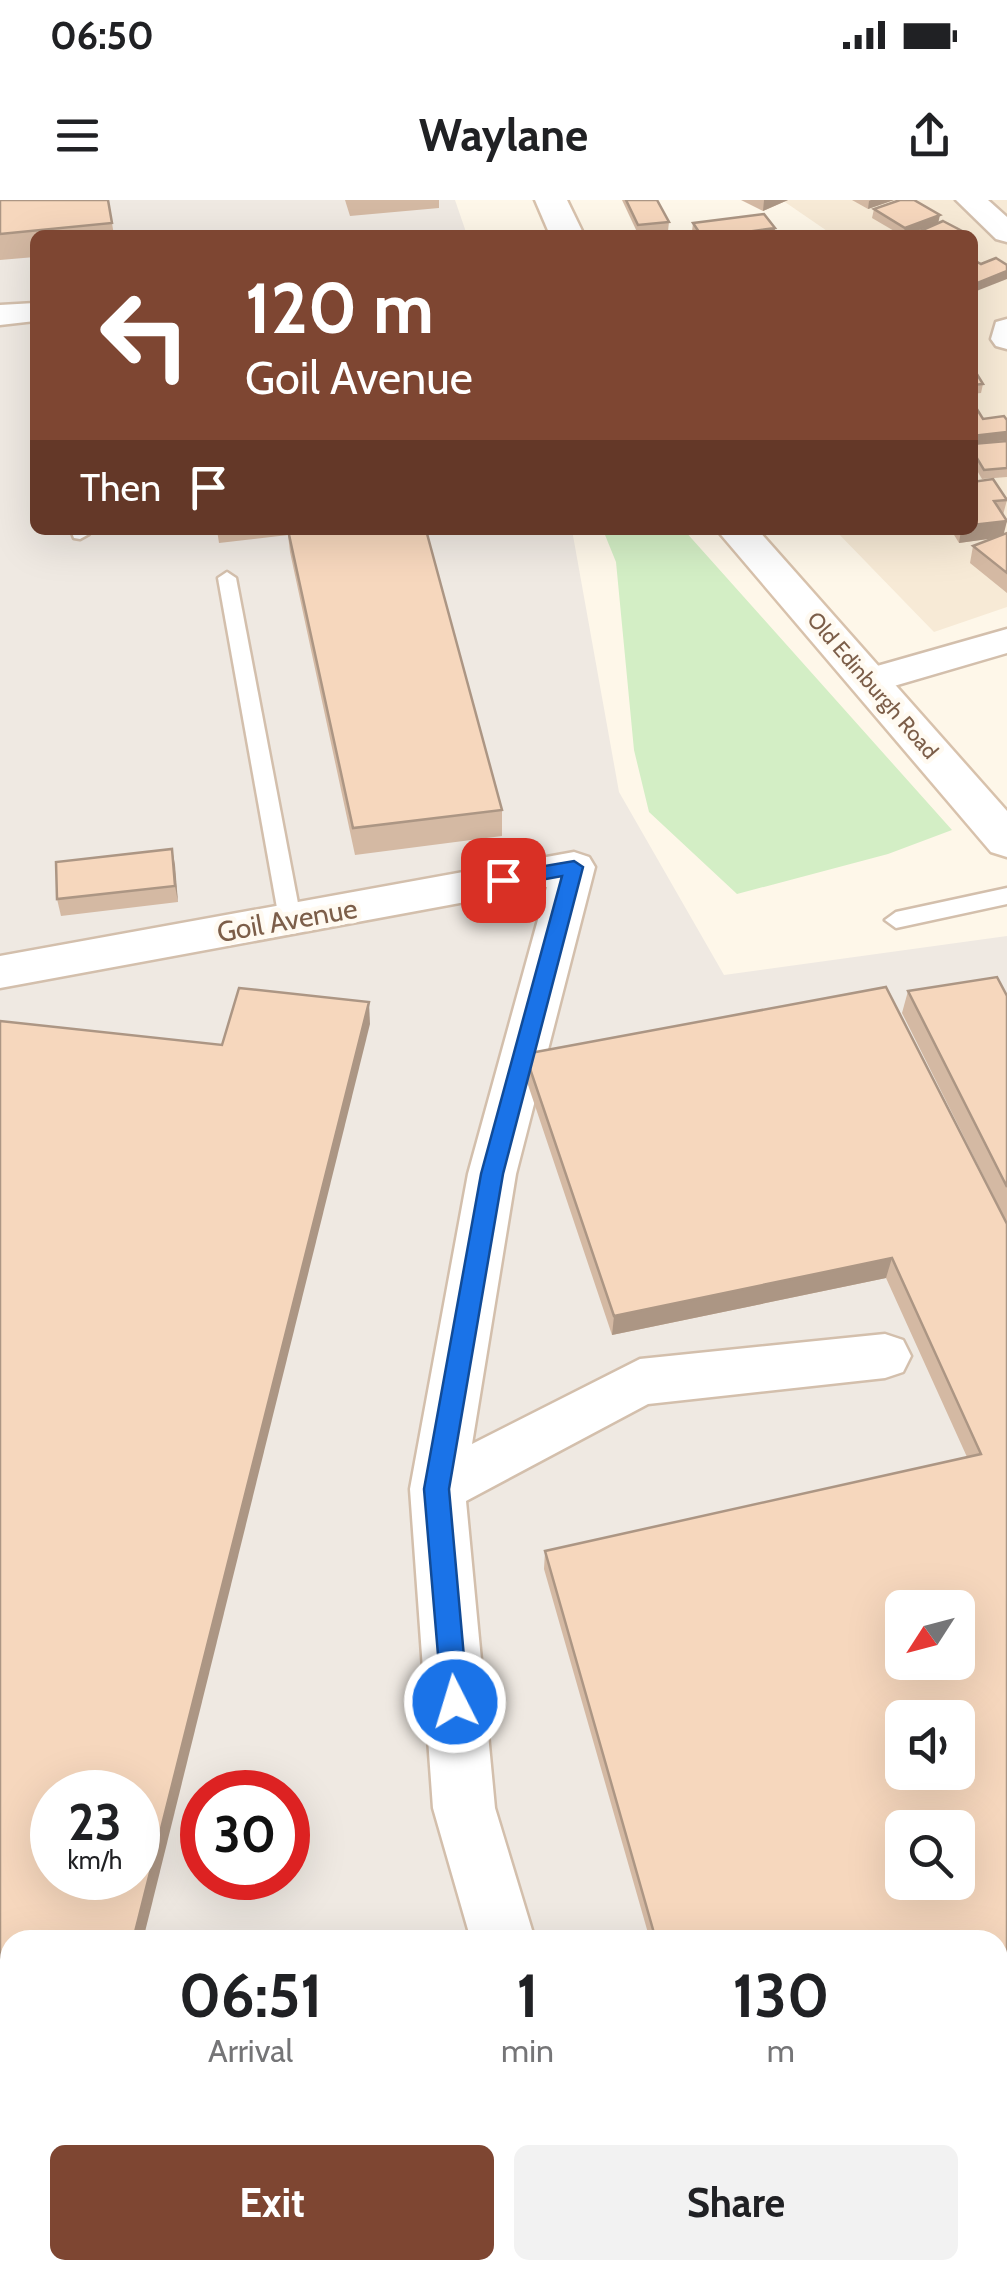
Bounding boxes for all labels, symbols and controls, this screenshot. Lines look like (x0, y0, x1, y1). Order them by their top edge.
text: 06:50 (50, 12, 154, 59)
icon: menu (50, 108, 105, 163)
text: Waylane (419, 108, 588, 162)
icon: share (902, 108, 957, 163)
text: 120 m (245, 265, 434, 351)
icon: left (80, 270, 210, 400)
text: Goil Avenue (245, 351, 473, 405)
icon: arrive (181, 460, 236, 515)
text: Then (80, 464, 161, 511)
street label: Old Edinburgh Road (801, 606, 944, 764)
pin (461, 838, 546, 923)
icon: arrive (476, 853, 531, 908)
street label: Goil Avenue (214, 891, 360, 949)
north arrow (885, 1590, 975, 1680)
map controls (885, 1590, 975, 1900)
position arrow (403, 1650, 507, 1754)
button: sound (885, 1700, 975, 1790)
speed limit sign: 30 (180, 1770, 310, 1900)
text: 23 (68, 1792, 122, 1853)
button: search (885, 1810, 975, 1900)
text: km/h (68, 1845, 122, 1875)
text: 06:51 (179, 1959, 322, 2032)
text: 1 (516, 1959, 539, 2032)
text: 130 (732, 1959, 829, 2032)
text: Arrival (208, 2031, 293, 2070)
text: min (501, 2031, 554, 2070)
text: m (767, 2031, 795, 2070)
button: Exit (50, 2145, 494, 2260)
button: Share (514, 2145, 958, 2260)

